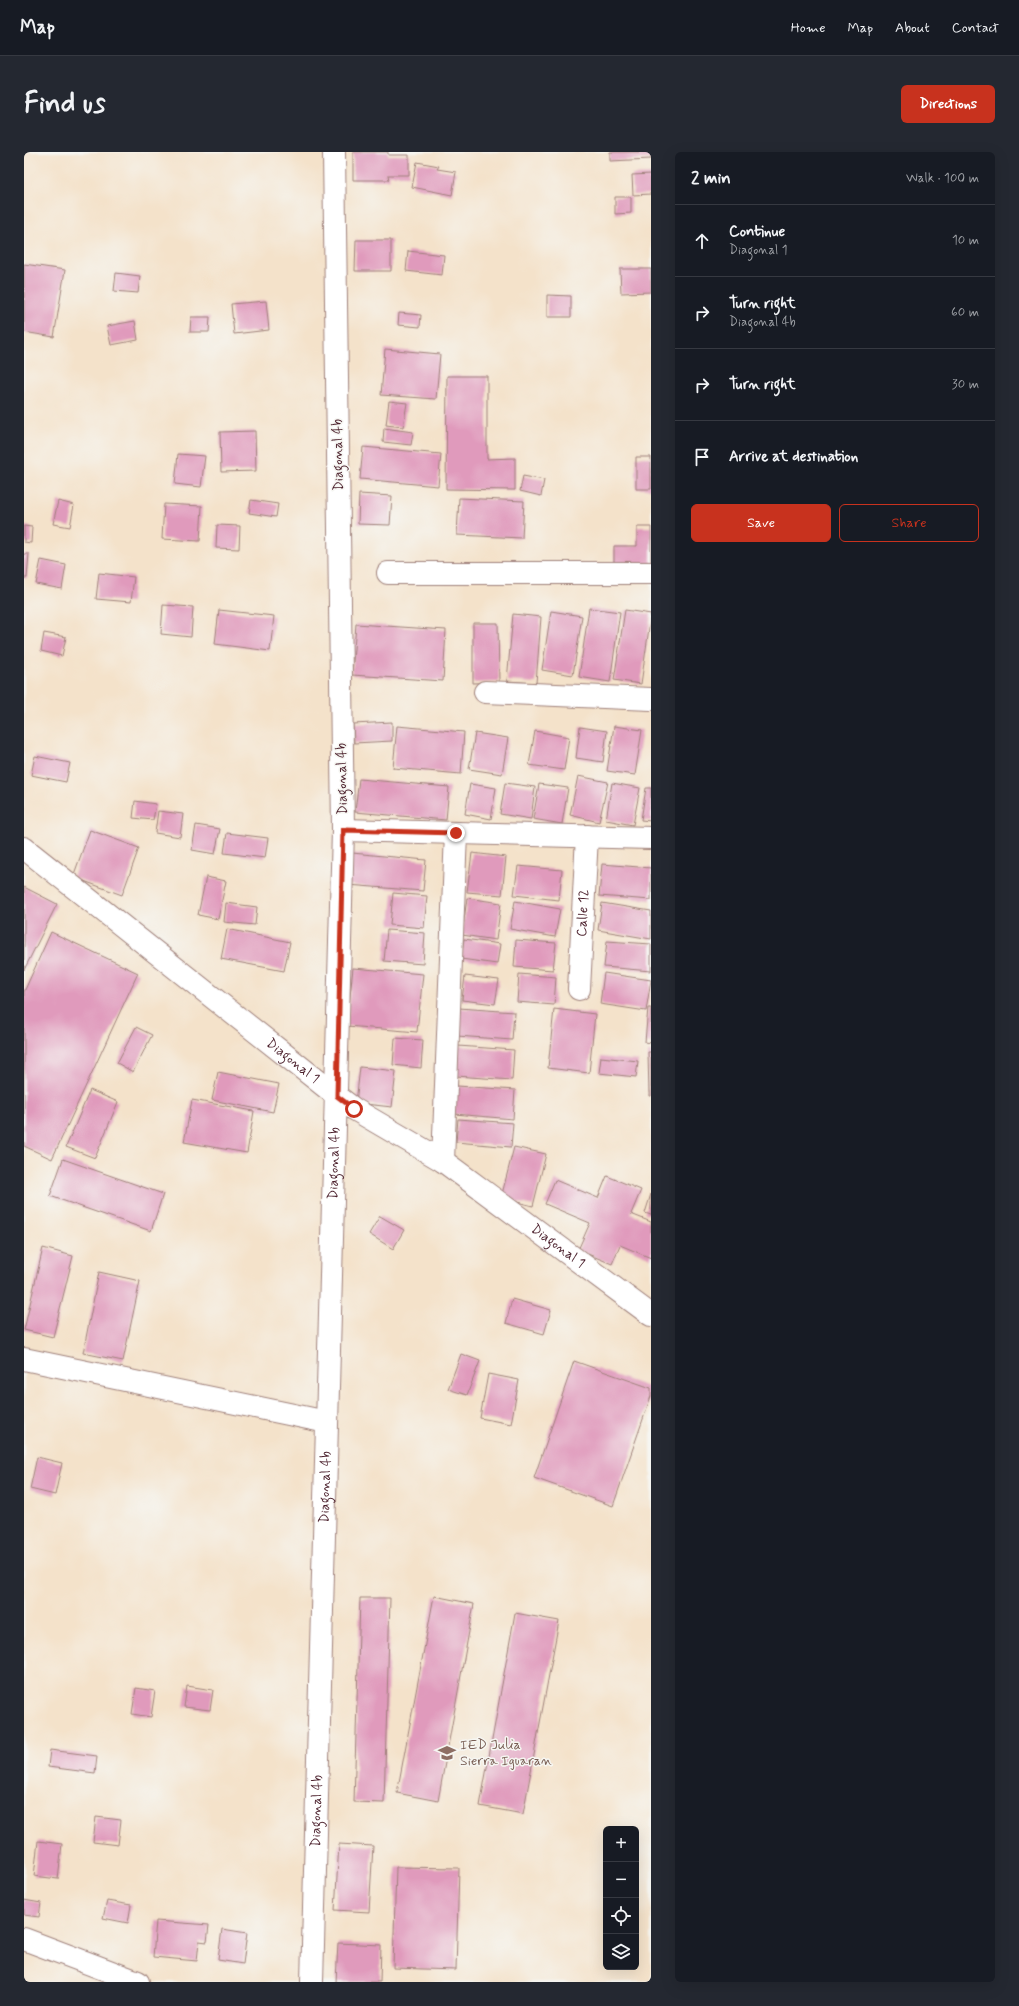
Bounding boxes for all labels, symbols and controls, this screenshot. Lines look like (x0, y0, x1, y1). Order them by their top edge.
text: Map (20, 15, 55, 40)
text: Home (791, 19, 825, 37)
text: Map (847, 19, 873, 37)
text: About (895, 19, 930, 37)
text: Contact (952, 19, 999, 37)
button: Directions (901, 85, 995, 123)
text: Find us (24, 86, 105, 123)
text: 2 min (691, 167, 731, 189)
text: Walk · 100 m (906, 170, 979, 187)
text: Continue (729, 222, 785, 242)
icon: ahead (691, 230, 713, 252)
text: 10 m (952, 232, 979, 249)
text: Diagonal 1 (729, 242, 788, 259)
text: Turn right (729, 294, 796, 314)
icon: right (691, 302, 713, 324)
text: 60 m (951, 304, 979, 321)
text: Diagonal 4b (729, 314, 796, 331)
icon: right (691, 374, 713, 396)
text: Turn right (729, 375, 796, 395)
text: 30 m (952, 376, 979, 393)
street label: Diagonal 4b (328, 419, 350, 491)
icon: arrive (691, 446, 713, 468)
text: Arrive at destination (729, 447, 858, 467)
button: Save (691, 504, 831, 542)
button: Share (839, 504, 979, 542)
street label: Diagonal 4b (332, 743, 354, 815)
route end (447, 824, 465, 842)
street label: Calle 12 (573, 889, 593, 937)
street label: Diagonal 1 (262, 1034, 323, 1088)
route start (345, 1100, 363, 1118)
street label: Diagonal 4b (324, 1127, 345, 1200)
street label: Diagonal 1 (527, 1220, 589, 1272)
street label: Diagonal 4b (315, 1451, 336, 1523)
place label: IED Julia Sierra Iguaran (460, 1736, 552, 1770)
school or university icon: IED Julia Sierra Iguaran (437, 1743, 457, 1763)
street label: Diagonal 4b (307, 1775, 327, 1847)
map controls (603, 1826, 639, 1970)
button: + (603, 1826, 639, 1862)
button: − (603, 1862, 639, 1898)
button: locate (603, 1898, 639, 1934)
button: layers (603, 1934, 639, 1970)

